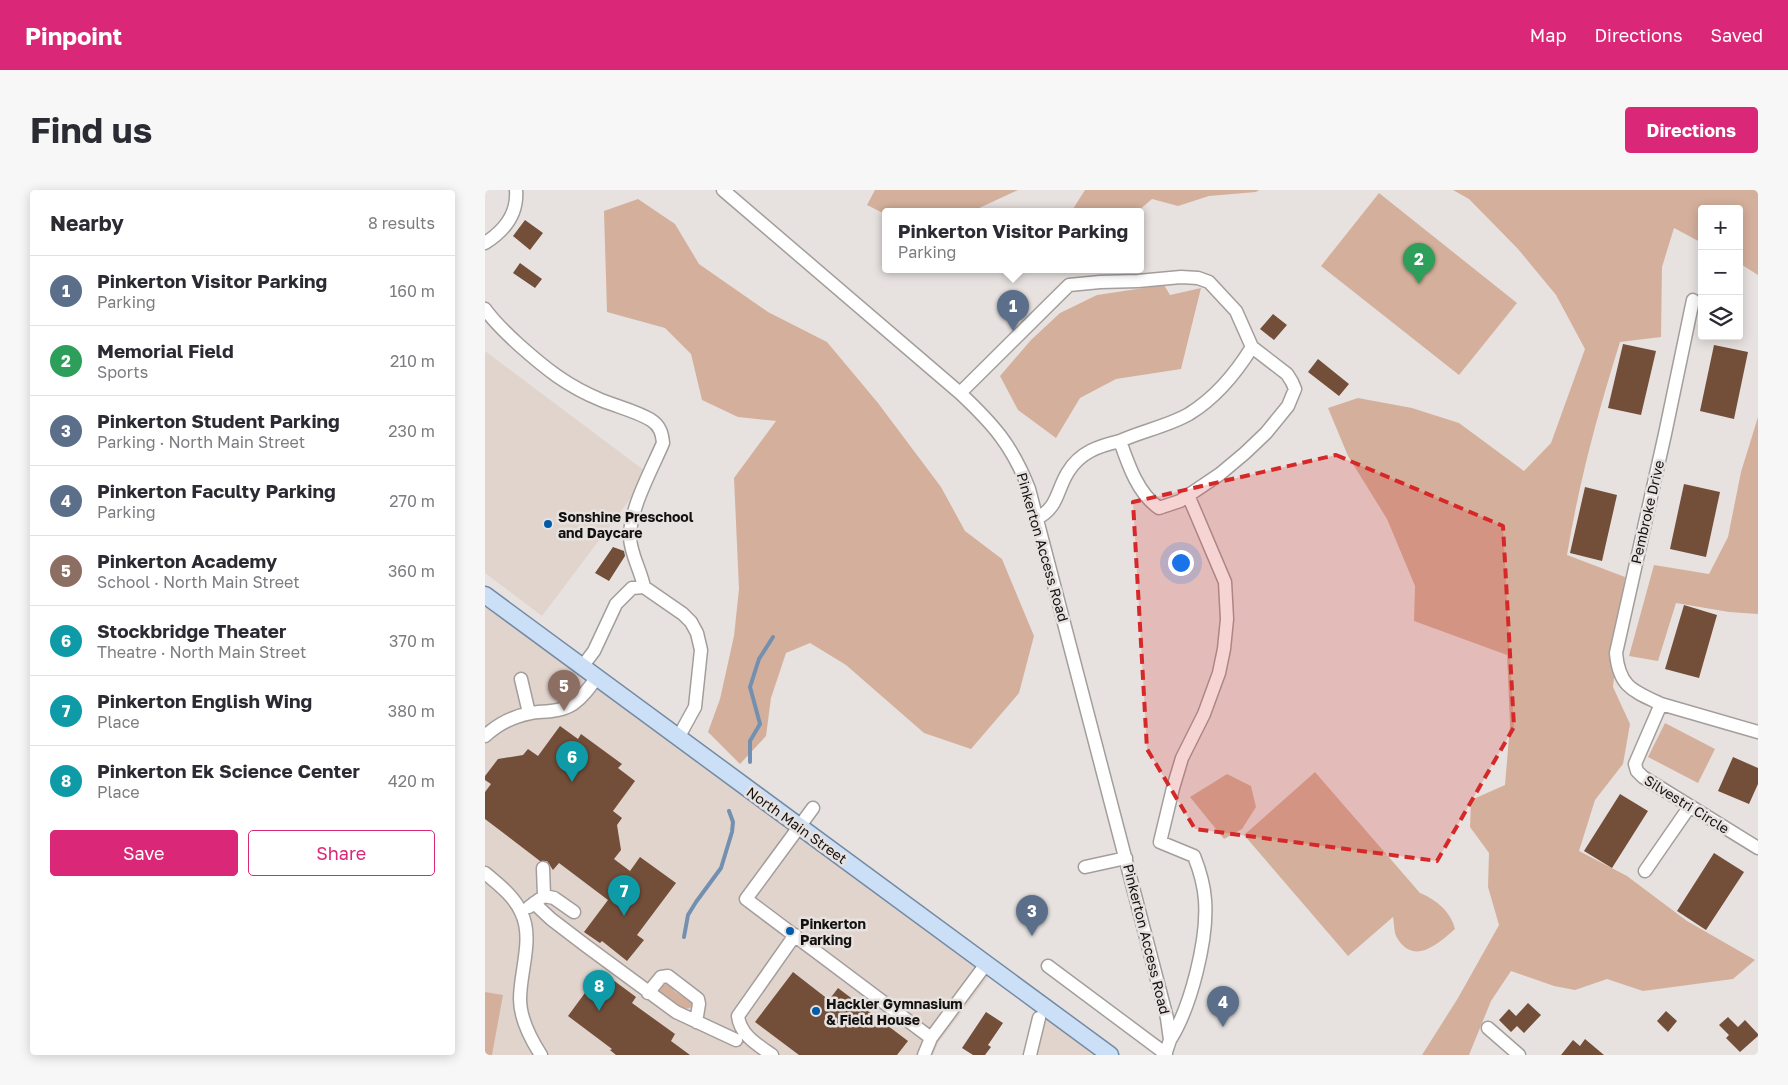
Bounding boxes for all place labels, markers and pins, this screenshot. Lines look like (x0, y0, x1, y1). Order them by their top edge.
pin: 2 (1403, 243, 1435, 284)
pin: 1 (997, 290, 1029, 331)
place label: Sonshine Preschool and Daycare (558, 508, 694, 541)
marker: Sonshine Preschool and Daycare (542, 518, 554, 530)
pin: 5 (548, 670, 580, 711)
pin: 6 (556, 741, 588, 782)
pin: 7 (608, 875, 640, 916)
pin: 3 (1016, 895, 1048, 936)
place label: Pinkerton Parking (800, 915, 866, 948)
marker: Pinkerton Parking (784, 925, 796, 937)
pin: 8 (583, 970, 615, 1011)
pin: 4 (1207, 986, 1239, 1027)
place label: Hackler Gymnasium & Field House (826, 995, 963, 1028)
marker: Hackler Gymnasium & Field House (810, 1005, 822, 1017)

